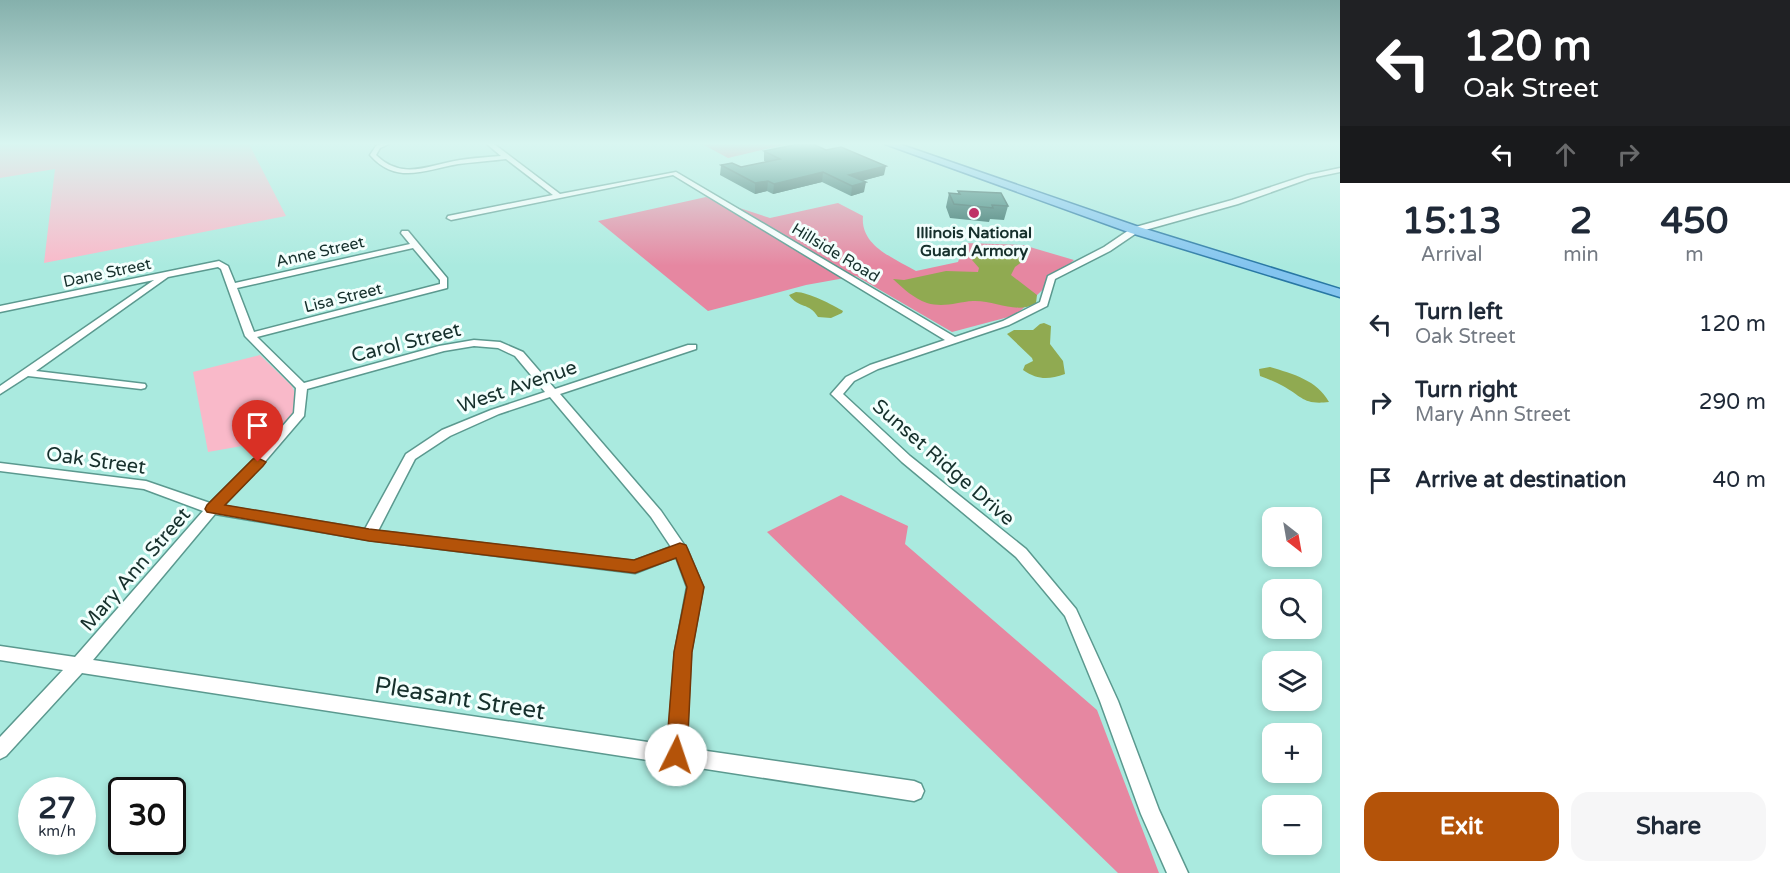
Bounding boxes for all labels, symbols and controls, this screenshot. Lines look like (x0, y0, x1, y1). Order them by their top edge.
text: 120 m (1463, 21, 1592, 72)
icon: left (1364, 24, 1442, 102)
text: Oak Street (1463, 72, 1599, 105)
icon: left (1486, 138, 1519, 171)
icon: ahead (1549, 138, 1582, 171)
icon: right (1612, 138, 1645, 171)
text: 15:13 (1402, 200, 1502, 243)
text: 2 (1570, 200, 1592, 243)
text: 450 (1660, 200, 1728, 243)
marker: Illinois National Guard Armory (967, 206, 981, 220)
street label: Hillside Road (788, 219, 883, 287)
place label: Illinois National Guard Armory (916, 223, 1032, 261)
street label: Anne Street (274, 232, 366, 272)
text: Arrival (1421, 243, 1483, 267)
text: min (1563, 243, 1599, 267)
text: m (1685, 243, 1704, 267)
street label: Dane Street (61, 254, 153, 292)
street label: Lisa Street (302, 279, 384, 317)
text: Turn left (1415, 299, 1503, 325)
icon: left (1364, 308, 1397, 341)
text: 120 m (1699, 311, 1766, 337)
street label: Carol Street (349, 318, 464, 368)
text: Oak Street (1415, 325, 1516, 349)
street label: West Avenue (455, 355, 580, 419)
text: Turn right (1415, 377, 1517, 403)
icon: right (1364, 386, 1397, 419)
text: 290 m (1699, 389, 1766, 415)
street label: Sunset Ridge Drive (867, 394, 1019, 531)
pin (232, 400, 283, 462)
text: Mary Ann Street (1415, 403, 1571, 427)
icon: arrive (241, 409, 274, 442)
street label: Oak Street (44, 442, 148, 480)
icon: arrive (1364, 464, 1397, 497)
text: Arrive at destination (1415, 467, 1626, 493)
text: 40 m (1712, 467, 1766, 493)
street label: Mary Ann Street (76, 503, 196, 636)
north arrow (1262, 507, 1322, 567)
map controls (1262, 507, 1322, 855)
button: search (1262, 579, 1322, 639)
button: layers (1262, 651, 1322, 711)
street label: Pleasant Street (373, 671, 547, 726)
position arrow (644, 723, 708, 787)
button: + (1262, 723, 1322, 783)
speed limit sign: 30 (108, 777, 186, 855)
text: 27 (38, 790, 76, 827)
button: Exit (1364, 792, 1559, 861)
button: Share (1571, 792, 1766, 861)
button: − (1262, 795, 1322, 855)
text: km/h (38, 822, 76, 840)

